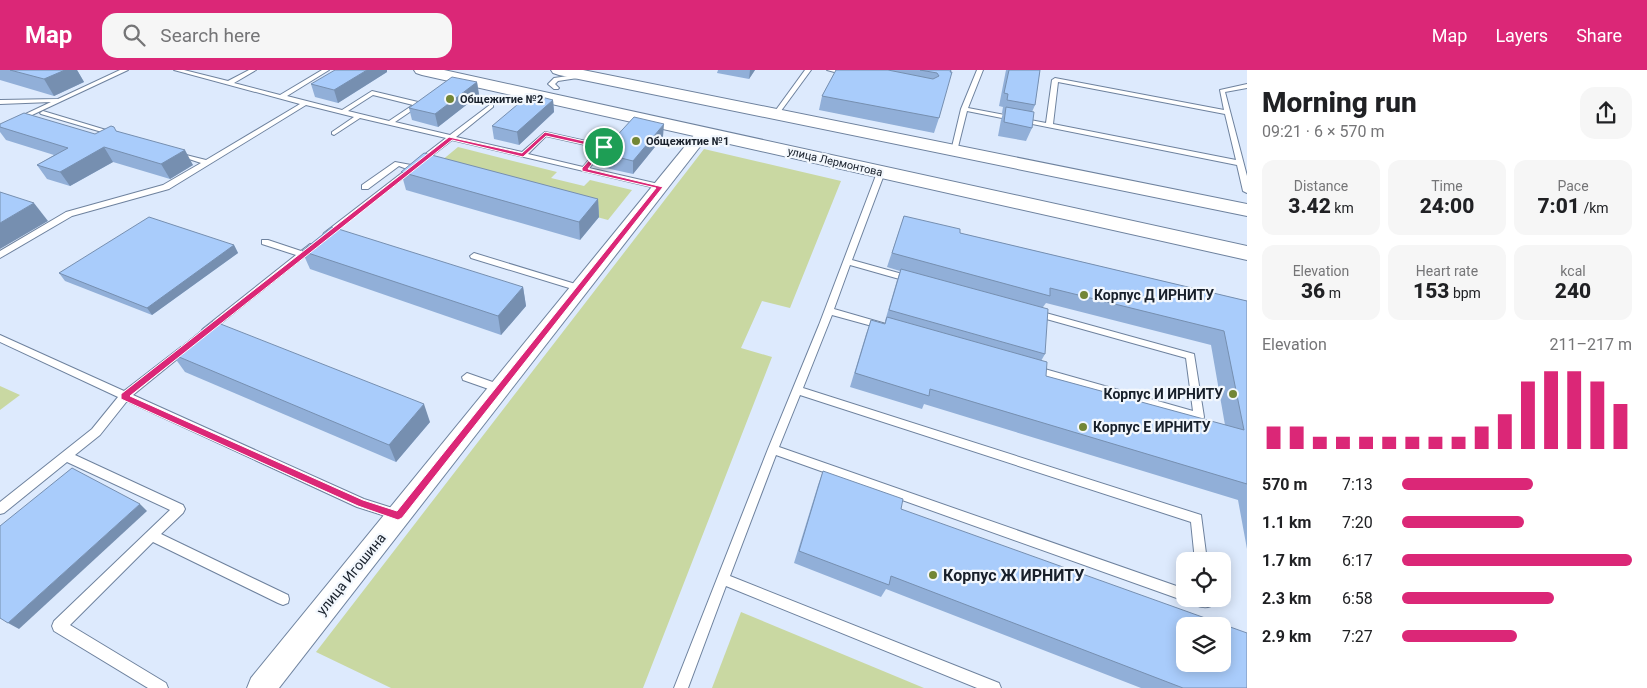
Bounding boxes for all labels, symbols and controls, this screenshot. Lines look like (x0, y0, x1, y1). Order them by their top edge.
search box (102, 13, 452, 58)
text: Map (25, 21, 72, 49)
icon: search (120, 21, 148, 49)
text: Search here (160, 24, 260, 47)
text: Map (1432, 25, 1467, 46)
text: Layers (1495, 25, 1548, 46)
text: Share (1576, 25, 1622, 46)
text: Morning run (1262, 86, 1417, 119)
button: share (1580, 87, 1632, 139)
marker: Общежитие №2 (444, 93, 456, 105)
place label: Общежитие №2 (460, 93, 543, 106)
text: 09:21 · 6 × 570 m (1262, 122, 1384, 141)
pin (583, 126, 625, 168)
icon: arrive (590, 133, 618, 161)
marker: Общежитие №1 (630, 135, 642, 147)
place label: Общежитие №1 (646, 135, 729, 148)
street label: улица Лермонтова (786, 145, 884, 179)
text: Distance (1294, 178, 1348, 194)
text: Time (1431, 178, 1463, 194)
text: Pace (1557, 178, 1589, 194)
text: 3.42 (1288, 194, 1331, 218)
text: 24:00 (1420, 194, 1474, 218)
text: 7:01 (1537, 194, 1580, 218)
text: km (1331, 200, 1354, 216)
text: /km (1580, 200, 1609, 216)
text: Elevation (1293, 263, 1349, 279)
text: Heart rate (1416, 263, 1478, 279)
text: kcal (1560, 263, 1586, 279)
text: 36 (1301, 279, 1325, 303)
text: 153 (1413, 279, 1449, 303)
text: 240 (1555, 279, 1591, 303)
text: m (1325, 285, 1341, 301)
text: bpm (1449, 285, 1481, 301)
place label: Корпус Д ИРНИТУ (1094, 287, 1214, 303)
marker: Корпус Д ИРНИТУ (1078, 289, 1090, 301)
text: Elevation (1262, 335, 1327, 354)
text: 211–217 m (1550, 335, 1632, 354)
place label: Корпус И ИРНИТУ (1104, 386, 1223, 402)
marker: Корпус И ИРНИТУ (1227, 388, 1239, 400)
place label: Корпус Е ИРНИТУ (1093, 419, 1211, 435)
marker: Корпус Е ИРНИТУ (1077, 421, 1089, 433)
text: 570 m (1262, 475, 1307, 494)
text: 7:13 (1342, 475, 1373, 494)
text: 1.1 km (1262, 513, 1311, 532)
text: 7:20 (1342, 513, 1373, 532)
street label: улица Игошина (313, 530, 389, 618)
text: 1.7 km (1262, 551, 1311, 570)
text: 6:17 (1342, 551, 1373, 570)
map controls (1176, 552, 1231, 672)
button: locate (1176, 552, 1231, 607)
place label: Корпус Ж ИРНИТУ (943, 566, 1084, 585)
marker: Корпус Ж ИРНИТУ (927, 569, 939, 581)
text: 2.3 km (1262, 589, 1311, 608)
text: 6:58 (1342, 589, 1373, 608)
button: layers (1176, 617, 1231, 672)
text: 2.9 km (1262, 627, 1311, 646)
text: 7:27 (1342, 627, 1373, 646)

